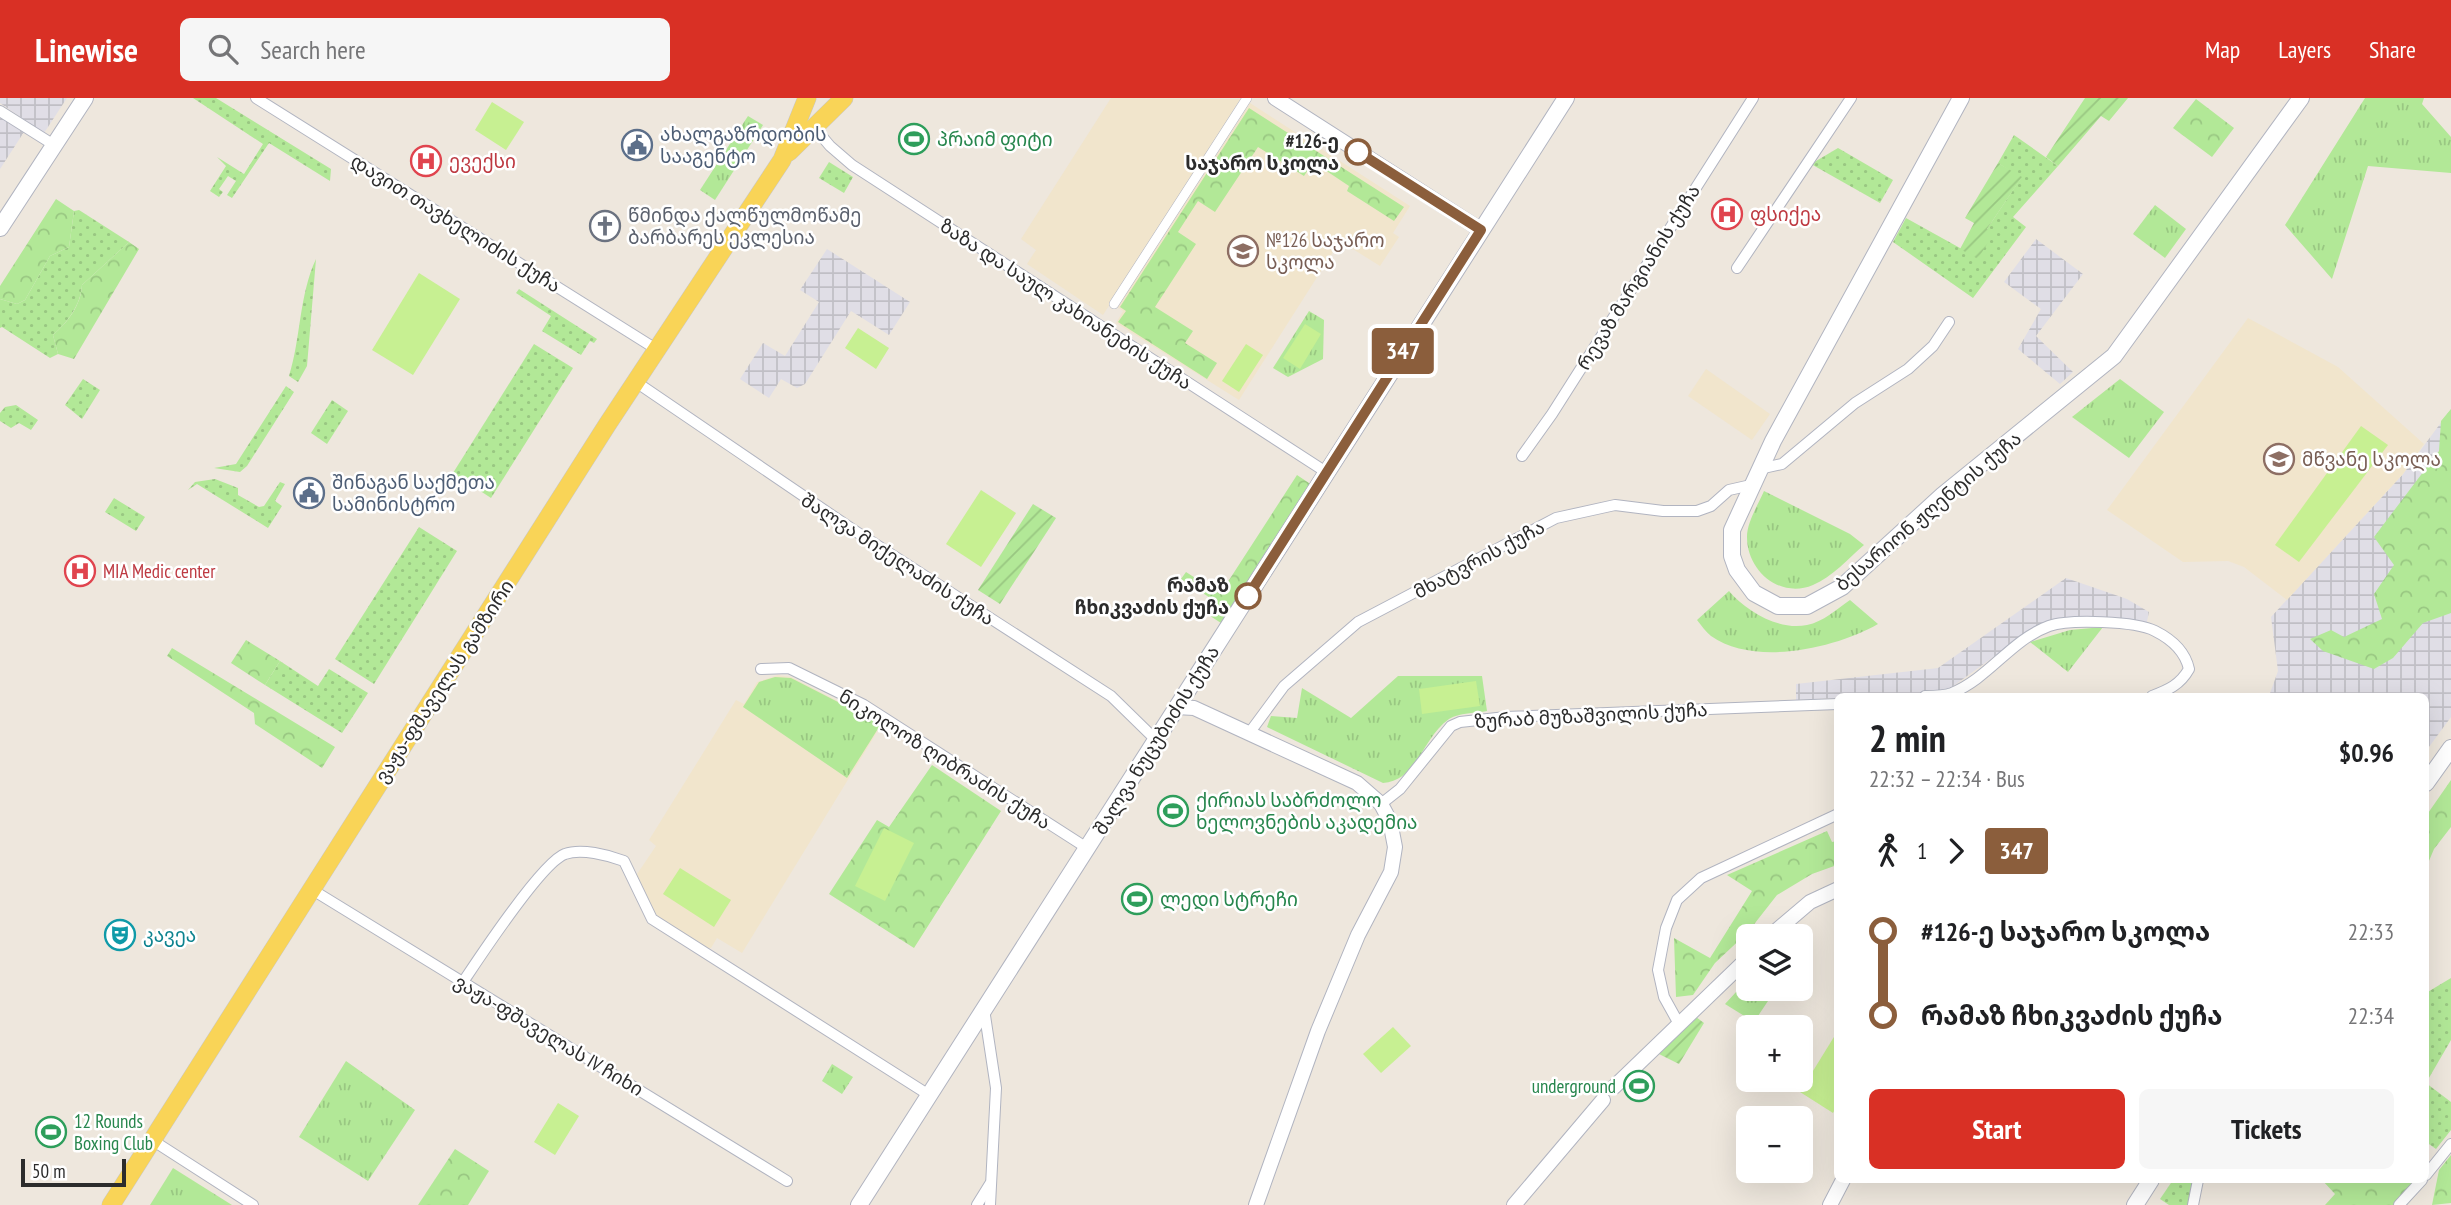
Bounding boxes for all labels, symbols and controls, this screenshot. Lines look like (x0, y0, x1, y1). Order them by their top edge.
search box (180, 18, 670, 81)
text: Linewise (35, 28, 138, 71)
icon: search (204, 30, 242, 68)
text: Search here (260, 33, 366, 66)
text: Map (2205, 34, 2240, 65)
text: Layers (2278, 34, 2331, 65)
text: Share (2369, 34, 2416, 65)
place label: ახალგაზრდობის სააგენტო (660, 122, 827, 168)
sports icon: პრაიმ ფიტი (897, 122, 931, 156)
place label: პრაიმ ფიტი (937, 127, 1053, 151)
public building icon: ახალგაზრდობის სააგენტო (620, 128, 654, 162)
place label: #126-ე საჯარო სკოლა (1185, 129, 1339, 175)
marker: #126-ე საჯარო სკოლა (1345, 139, 1371, 165)
hospital icon: ევექსი (409, 144, 443, 178)
street label: დავით თავხელიძის ქუჩა (346, 148, 565, 298)
place label: ევექსი (449, 149, 516, 173)
street label: რევაზ მარგიანის ქუჩა (1571, 180, 1705, 374)
hospital icon: ფსიქეა (1710, 197, 1744, 231)
place label: ფსიქეა (1750, 202, 1821, 226)
place label: წმინდა ქალწულმოწამე ბარბარეს ეკლესია (628, 203, 861, 250)
church icon: წმინდა ქალწულმოწამე ბარბარეს ეკლესია (588, 209, 622, 243)
street label: ზაზა და საულ კახიანების ქუჩა (935, 213, 1197, 395)
place label: №126 საჯარო სკოლა (1266, 228, 1384, 275)
school or university icon: №126 საჯარო სკოლა (1226, 234, 1260, 268)
line badge: 347 (1363, 328, 1443, 374)
text: 347 (1386, 335, 1420, 366)
street label: ბესარიონ ჟღენტის ქუჩა (1830, 426, 2027, 597)
school or university icon: მწვანე სკოლა (2262, 442, 2296, 476)
place label: მწვანე სკოლა (2302, 447, 2441, 472)
place label: შინაგან საქმეთა სამინისტრო (332, 470, 495, 516)
public building icon: შინაგან საქმეთა სამინისტრო (292, 476, 326, 510)
street label: შალვა მიქელაძის ქუჩა (796, 488, 999, 631)
street label: მხატვრის ქუჩა (1409, 514, 1549, 604)
hospital icon: MIA Medic center (63, 554, 97, 588)
place label: MIA Medic center (103, 559, 216, 583)
place label: რამაზ ჩხიკვაძის ქუჩა (1075, 573, 1229, 619)
street label: ვაჟა-ფშაველას გამზირი (369, 575, 520, 788)
marker: რამაზ ჩხიკვაძის ქუჩა (1235, 583, 1261, 609)
street label: შალვა ნუცუბიძის ქუჩა (1088, 641, 1225, 840)
street label: ნიკოლოზ ღიბრაძის ქუჩა (834, 684, 1056, 835)
street label: ზურაბ მუზაშვილის ქუჩა (1474, 697, 1708, 734)
text: 2 min (1869, 713, 1946, 762)
text: $0.96 (2339, 736, 2394, 769)
text: 22:32 – 22:34 · Bus (1869, 764, 2025, 793)
place label: ქირიას საბრძოლო ხელოვნების აკადემია (1196, 788, 1418, 835)
sports icon: ქირიას საბრძოლო ხელოვნების აკადემია (1156, 794, 1190, 828)
icon: walk (1869, 832, 1907, 870)
icon: forward (1937, 832, 1975, 870)
text: 347 (1999, 835, 2034, 866)
text: 1 (1917, 836, 1927, 865)
sports icon: ლედი სტრეჩი (1120, 882, 1154, 916)
place label: ლედი სტრეჩი (1160, 887, 1298, 912)
text: #126-ე საჯარო სკოლა (1921, 915, 2210, 948)
text: 22:33 (2348, 917, 2394, 946)
theatre icon: კავეა (103, 918, 137, 952)
place label: კავეა (143, 923, 196, 947)
map controls (1736, 924, 1813, 1183)
button: layers (1736, 924, 1813, 1001)
street label: ვაჟა-ფშაველას IV ჩიხი (449, 969, 648, 1102)
text: რამაზ ჩხიკვაძის ქუჩა (1921, 999, 2223, 1032)
text: 22:34 (2348, 1001, 2394, 1030)
button: + (1736, 1015, 1813, 1092)
sports icon: underground (1622, 1069, 1656, 1103)
place label: underground (1532, 1074, 1616, 1098)
button: Start (1869, 1089, 2125, 1169)
button: Tickets (2139, 1089, 2394, 1169)
button: − (1736, 1106, 1813, 1183)
place label: 12 Rounds Boxing Club (74, 1109, 153, 1155)
sports icon: 12 Rounds Boxing Club (34, 1115, 68, 1149)
scale bar (21, 1156, 126, 1188)
text: 50 m (32, 1159, 66, 1183)

